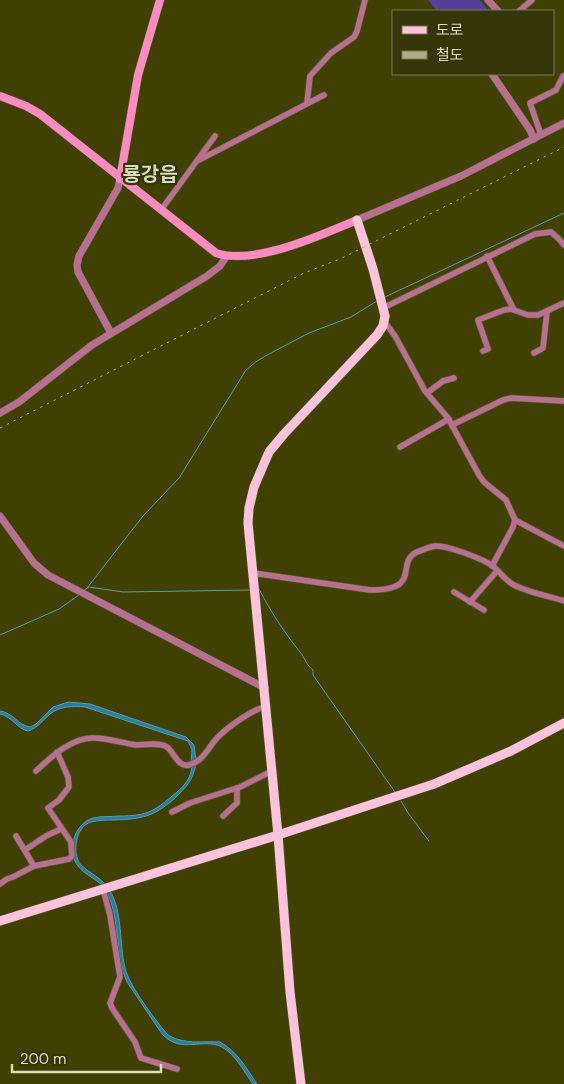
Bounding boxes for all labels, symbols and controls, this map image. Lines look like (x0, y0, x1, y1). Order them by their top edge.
legend (392, 10, 554, 75)
text: 도로 (436, 20, 464, 40)
text: 철도 (436, 45, 464, 65)
district label: 룡강읍 (122, 161, 178, 187)
scale bar (12, 1042, 161, 1074)
text: 200 m (20, 1049, 66, 1069)

